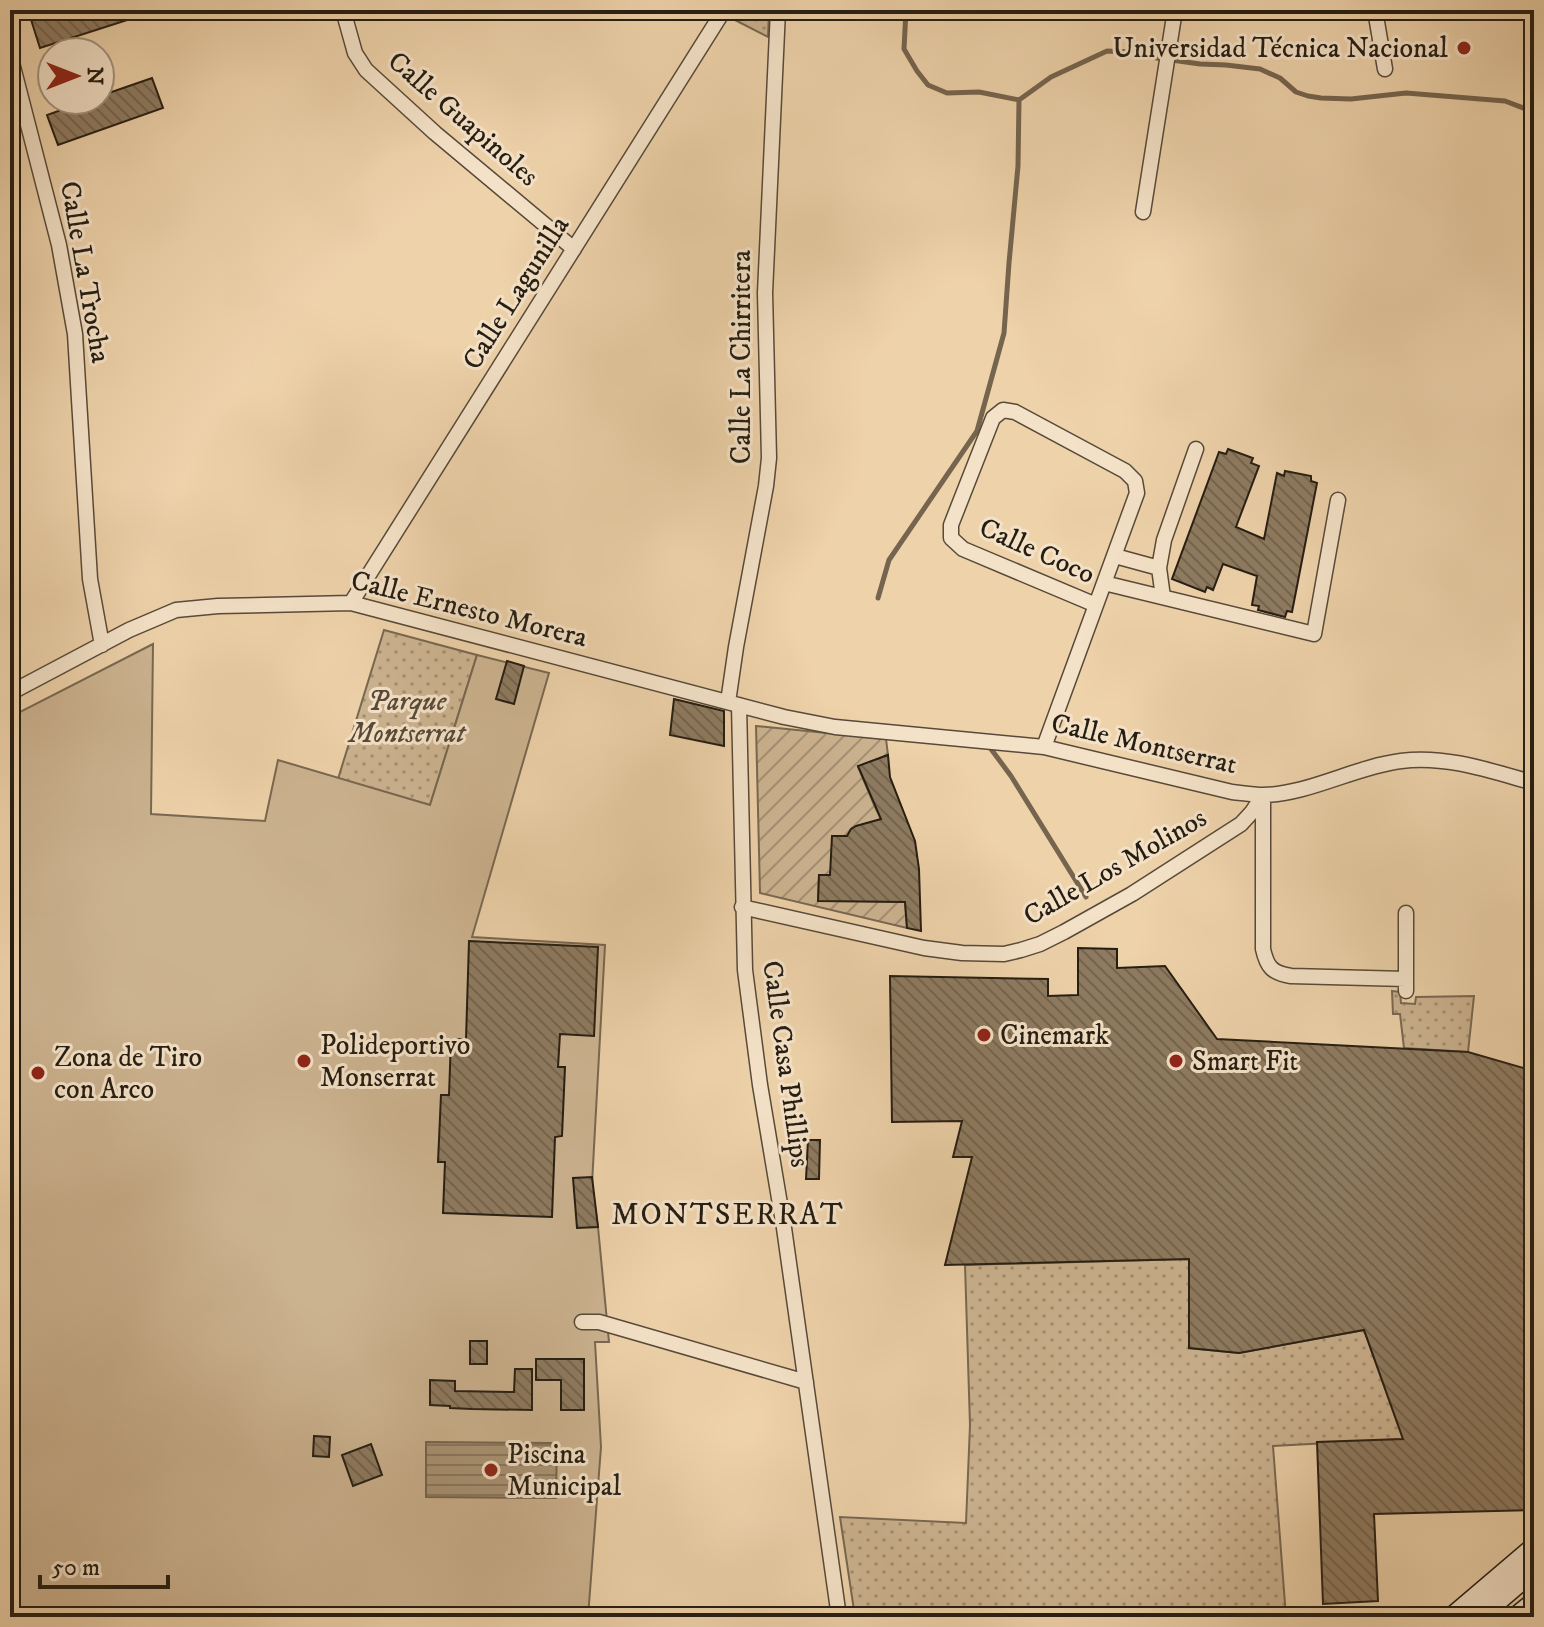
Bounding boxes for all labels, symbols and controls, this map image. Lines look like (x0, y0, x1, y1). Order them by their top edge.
place label: Universidad Técnica Nacional (1113, 31, 1449, 66)
north arrow (36, 36, 116, 116)
marker: Universidad Técnica Nacional (1455, 39, 1473, 57)
street label: Calle Guapinoles (380, 44, 546, 194)
text: N (81, 67, 108, 85)
street label: Calle La Trocha (52, 178, 118, 366)
street label: Calle Lagunilla (455, 210, 577, 376)
street label: Calle La Chirritera (724, 250, 759, 464)
street label: Calle Coco (974, 510, 1100, 592)
street label: Calle Ernesto Morera (347, 563, 591, 655)
park label: Parque Montserrat (347, 684, 467, 751)
street label: Calle Montserrat (1048, 706, 1240, 782)
street label: Calle Los Molinos (1017, 800, 1213, 934)
street label: Calle Casa Phillips (754, 958, 818, 1170)
place label: Cinemark (1000, 1018, 1109, 1053)
marker: Cinemark (975, 1026, 993, 1044)
place label: Polideportivo Monserrat (320, 1028, 470, 1095)
place label: Zona de Tiro con Arco (54, 1040, 202, 1107)
place label: Smart Fit (1192, 1044, 1298, 1079)
marker: Polideportivo Monserrat (295, 1052, 313, 1070)
marker: Smart Fit (1167, 1052, 1185, 1070)
marker: Zona de Tiro con Arco (29, 1064, 47, 1082)
district label: MONTSERRAT (611, 1197, 845, 1234)
place label: Piscina Municipal (507, 1437, 622, 1504)
marker: Piscina Municipal (482, 1461, 500, 1479)
scale bar (40, 1539, 168, 1589)
text: 50 m (52, 1553, 100, 1583)

